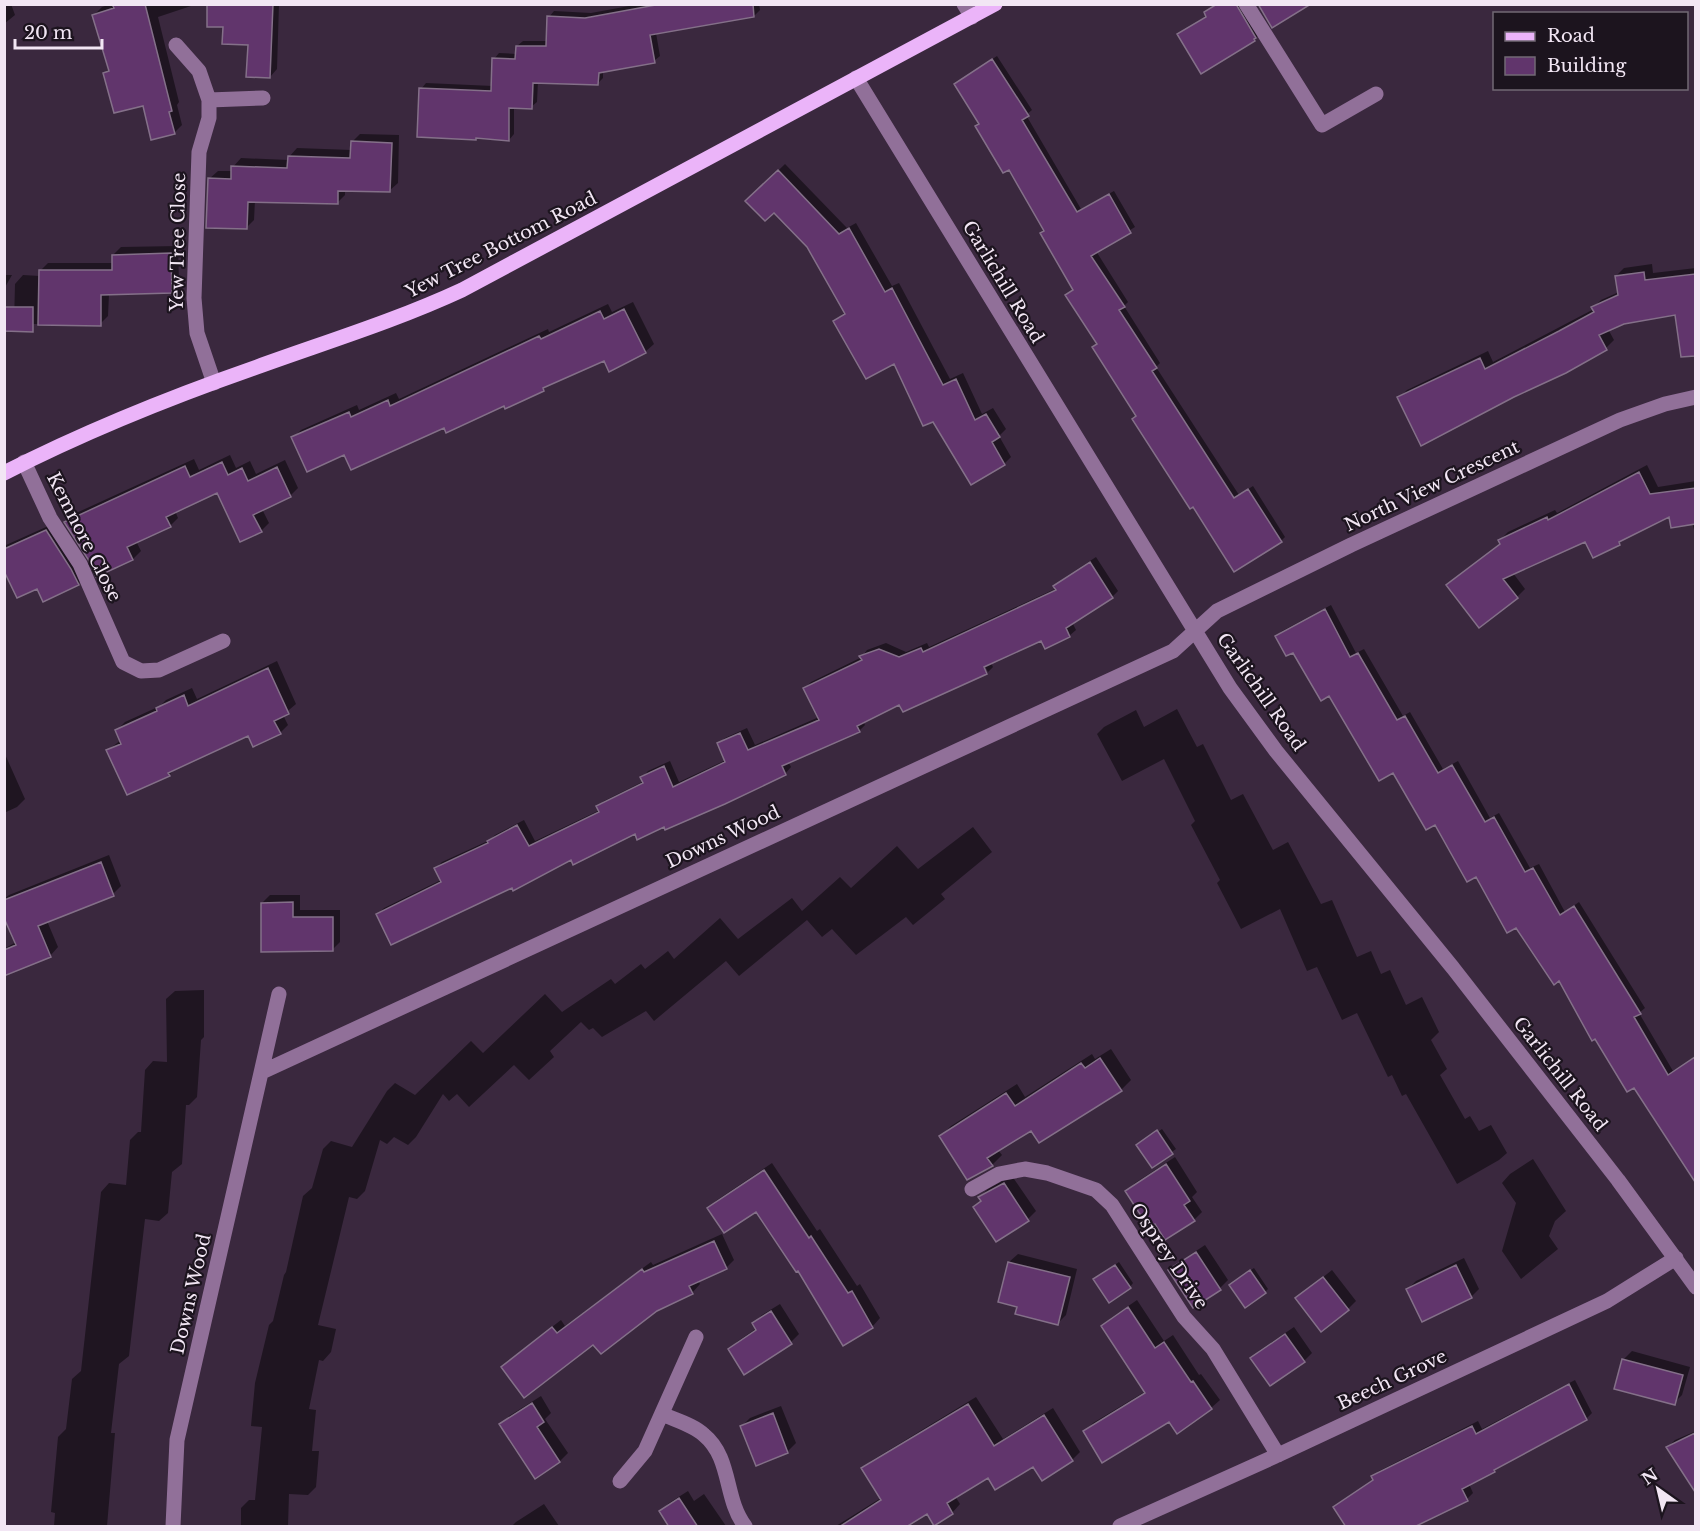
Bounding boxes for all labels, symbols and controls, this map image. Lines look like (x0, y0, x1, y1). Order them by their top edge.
scale bar (15, 12, 102, 50)
legend (1493, 12, 1688, 90)
text: 20 m (24, 22, 72, 44)
text: Road (1547, 25, 1595, 47)
text: Building (1547, 55, 1626, 77)
street label: Yew Tree Close (166, 172, 190, 313)
street label: Yew Tree Bottom Road (401, 187, 600, 303)
street label: Garlichill Road (958, 217, 1048, 347)
street label: North View Crescent (1341, 436, 1523, 536)
street label: Kemnore Close (42, 469, 126, 605)
street label: Garlichill Road (1212, 629, 1310, 755)
street label: Downs Wood (663, 801, 783, 873)
street label: Garlichill Road (1509, 1012, 1611, 1136)
street label: Osprey Drive (1125, 1199, 1213, 1313)
street label: Downs Wood (166, 1232, 216, 1356)
street label: Beech Grove (1334, 1345, 1450, 1415)
north arrow (1628, 1459, 1688, 1519)
text: N (1638, 1464, 1661, 1489)

